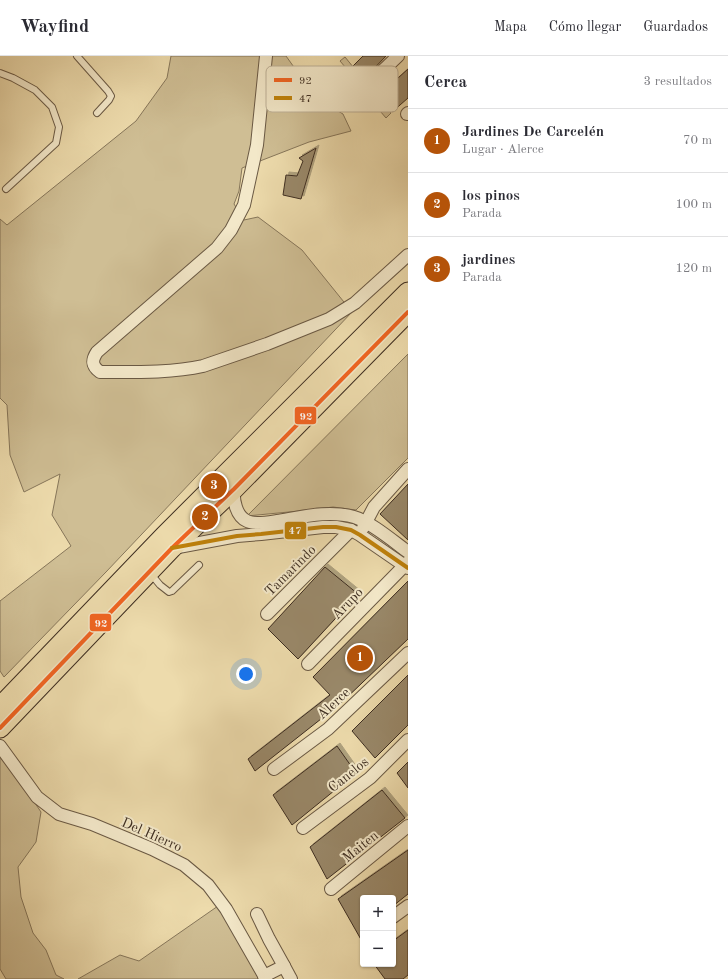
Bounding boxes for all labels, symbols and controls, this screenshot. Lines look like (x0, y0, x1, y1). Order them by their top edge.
text: Wayfind (20, 18, 89, 37)
text: Mapa (494, 20, 527, 34)
text: Cómo llegar (549, 20, 621, 34)
text: Guardados (643, 20, 708, 34)
legend (266, 66, 398, 112)
text: Cerca (424, 74, 467, 91)
text: 3 resultados (644, 75, 712, 88)
text: 92 (299, 76, 312, 87)
text: 47 (299, 94, 312, 105)
text: Jardines De Carcelén (462, 125, 604, 140)
text: 1 (433, 134, 441, 147)
text: 70 m (683, 134, 712, 147)
text: Lugar · Alerce (462, 143, 544, 156)
text: los pinos (462, 189, 520, 204)
text: 2 (433, 198, 441, 211)
text: 100 m (675, 198, 712, 211)
text: Parada (462, 207, 502, 220)
text: jardines (462, 253, 515, 268)
text: 3 (433, 262, 441, 275)
text: 120 m (675, 262, 712, 275)
text: Parada (462, 271, 502, 284)
line badge: 92 (294, 406, 317, 425)
text: 92 (300, 412, 312, 423)
pin: 3 (201, 471, 227, 501)
pin: 2 (192, 502, 218, 532)
line badge: 47 (284, 521, 307, 540)
text: 47 (289, 526, 301, 537)
street label: Tamarindo (263, 543, 319, 599)
street label: Arupo (329, 585, 366, 622)
line badge: 92 (89, 613, 112, 632)
text: 92 (95, 619, 107, 630)
pin: 1 (347, 643, 373, 673)
your location (236, 664, 256, 684)
street label: Alerce (315, 685, 353, 722)
street label: Canelos (326, 755, 371, 795)
street label: Del Hierro (119, 815, 184, 854)
street label: Maiten (340, 828, 381, 865)
map controls (360, 895, 396, 967)
button: + (360, 895, 396, 931)
button: − (360, 931, 396, 967)

